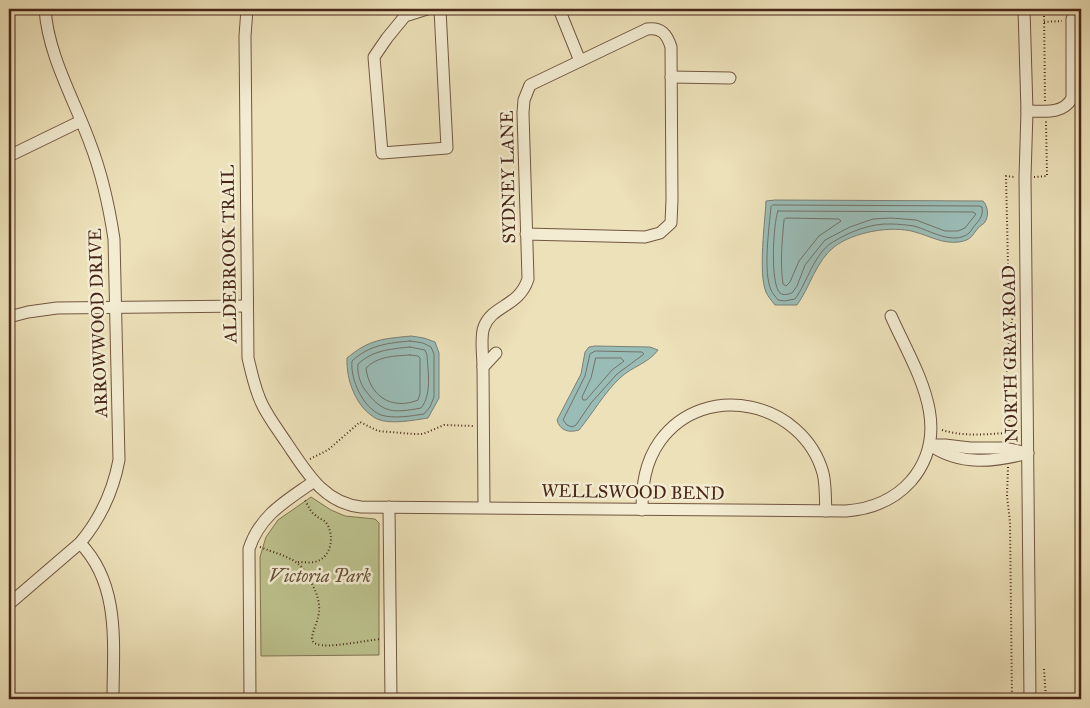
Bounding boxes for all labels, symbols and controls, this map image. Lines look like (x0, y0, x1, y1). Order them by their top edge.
street label: SYDNEY LANE (496, 110, 520, 244)
street label: ALDEBROOK TRAIL (216, 164, 242, 344)
street label: ARROWWOOD DRIVE (84, 228, 112, 419)
street label: NORTH GRAY ROAD (997, 265, 1023, 443)
street label: WELLSWOOD BEND (541, 479, 725, 505)
park label: Victoria Park (269, 565, 371, 587)

